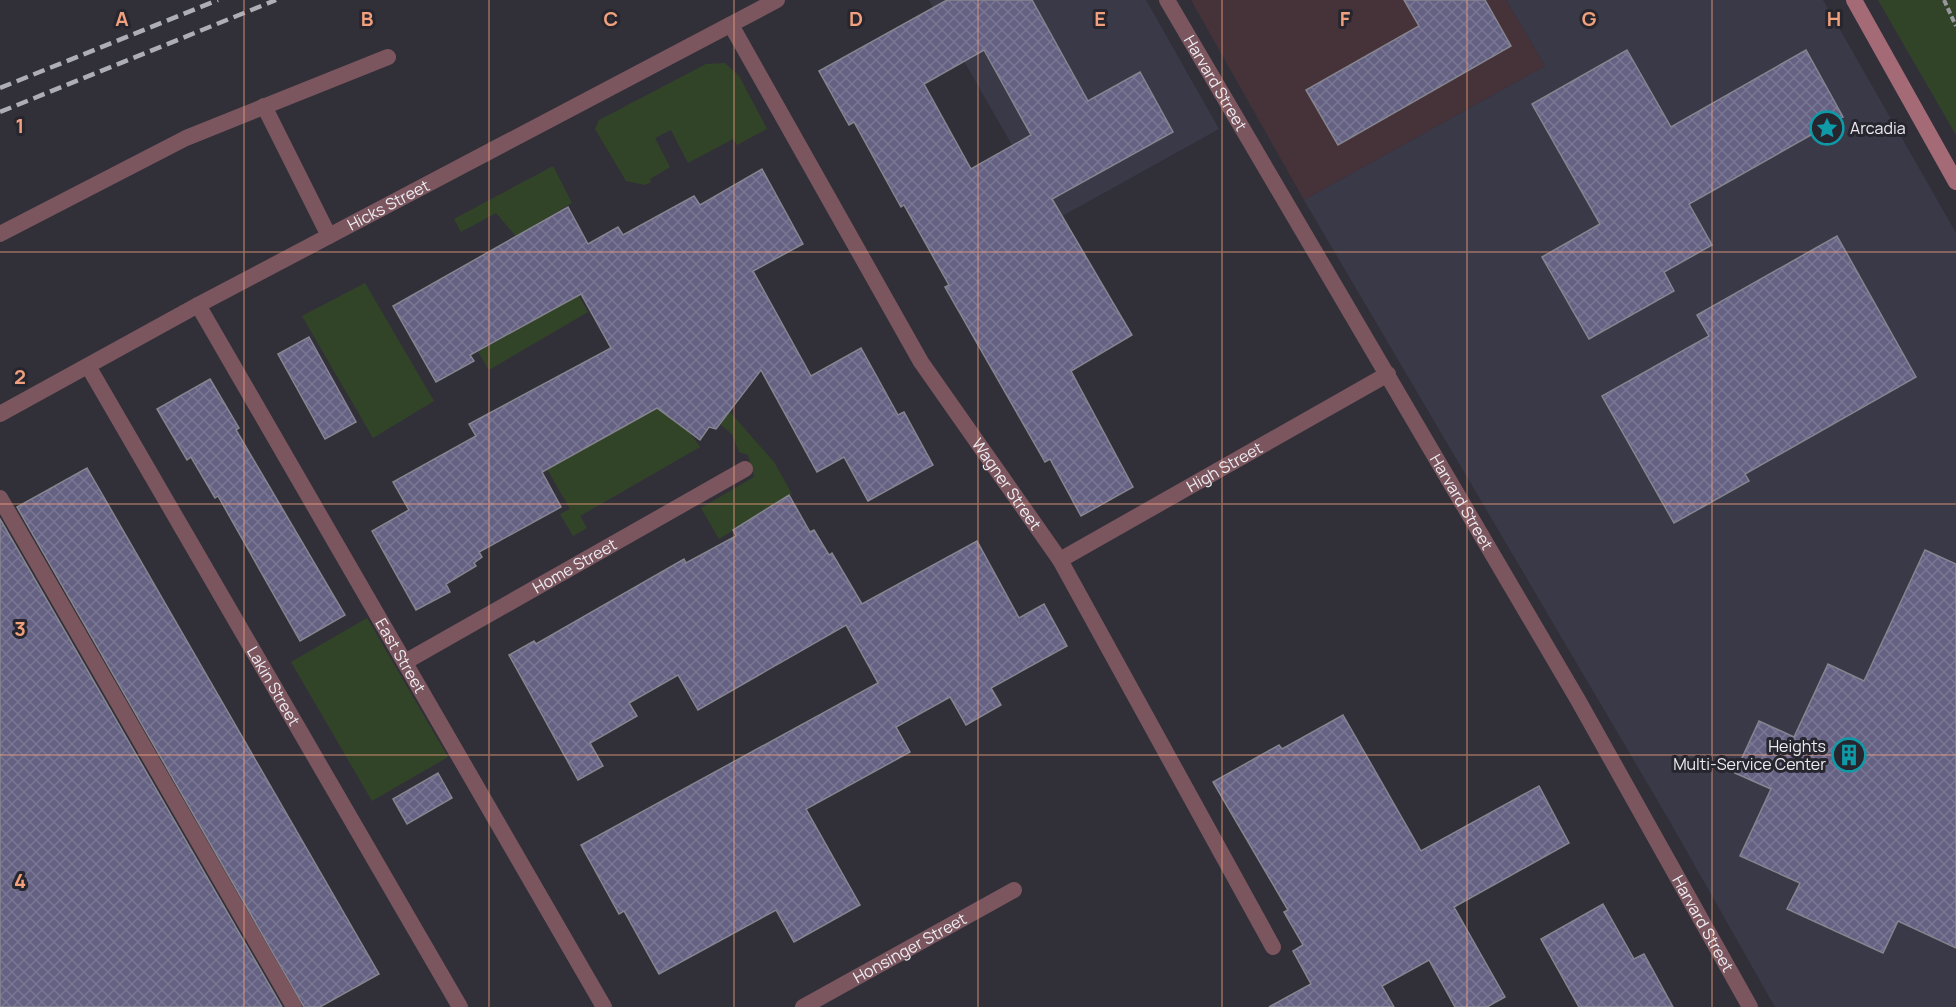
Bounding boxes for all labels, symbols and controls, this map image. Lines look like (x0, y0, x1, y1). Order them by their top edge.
text: A (115, 5, 129, 32)
text: B (361, 5, 374, 32)
text: C (604, 5, 618, 32)
text: D (849, 5, 863, 32)
text: E (1094, 5, 1106, 32)
text: F (1340, 5, 1351, 32)
text: G (1582, 5, 1597, 32)
text: H (1827, 5, 1841, 32)
street label: Harvard Street (1179, 31, 1252, 135)
place icon: Arcadia (1809, 110, 1845, 146)
text: 1 (16, 112, 24, 139)
place label: Arcadia (1850, 117, 1906, 139)
street label: Hicks Street (343, 174, 433, 236)
text: 2 (14, 363, 26, 390)
street label: Wagner Street (967, 434, 1047, 534)
street label: High Street (1182, 436, 1266, 497)
street label: Harvard Street (1425, 450, 1498, 554)
street label: Home Street (528, 533, 621, 598)
street label: East Street (370, 614, 431, 697)
text: 3 (14, 615, 26, 642)
street label: Lakin Street (242, 642, 305, 730)
place label: Heights Multi-Service Center (1673, 735, 1826, 775)
building icon: Heights Multi-Service Center (1831, 737, 1867, 773)
text: 4 (14, 867, 26, 894)
street label: Harvard Street (1667, 871, 1739, 976)
street label: Honsinger Street (849, 908, 970, 988)

